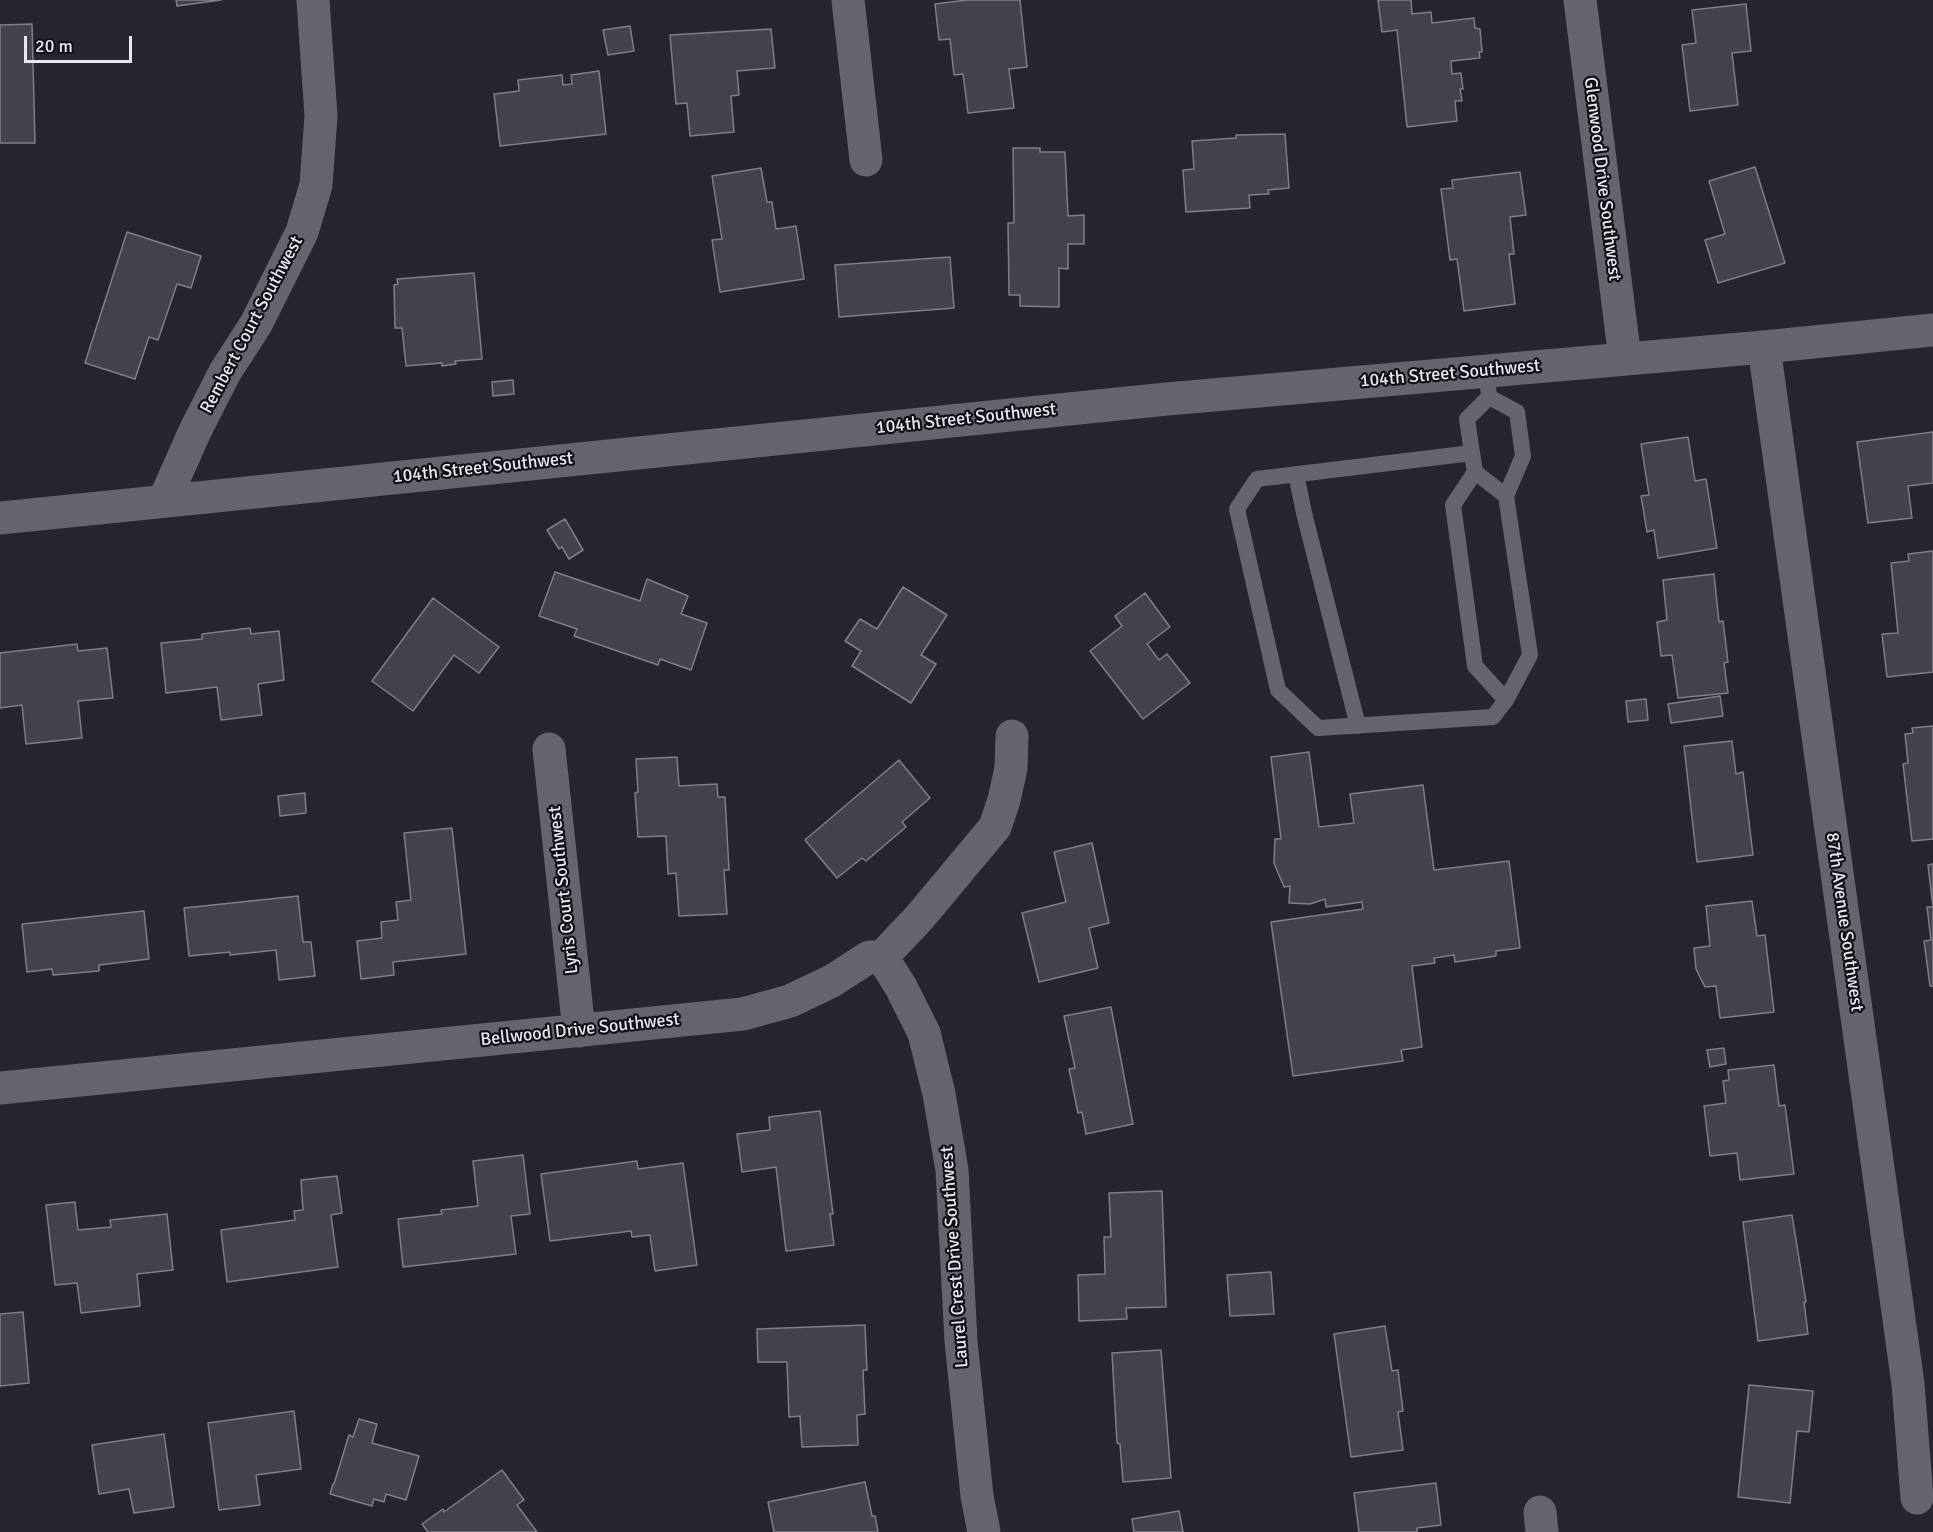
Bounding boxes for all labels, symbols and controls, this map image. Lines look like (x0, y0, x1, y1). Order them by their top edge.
scale bar (27, 24, 135, 62)
text: 20 m (35, 35, 73, 57)
street label: Glenwood Drive Southwest (1579, 76, 1625, 282)
street label: Rembert Court Southwest (196, 233, 308, 417)
street label: 104th Street Southwest (1359, 355, 1541, 393)
street label: 104th Street Southwest (875, 399, 1057, 439)
street label: 104th Street Southwest (392, 448, 574, 488)
street label: Lyris Court Southwest (544, 805, 584, 975)
street label: 87th Avenue Southwest (1821, 831, 1867, 1013)
street label: Bellwood Drive Southwest (479, 1009, 681, 1051)
street label: Laurel Crest Drive Southwest (936, 1145, 974, 1369)

